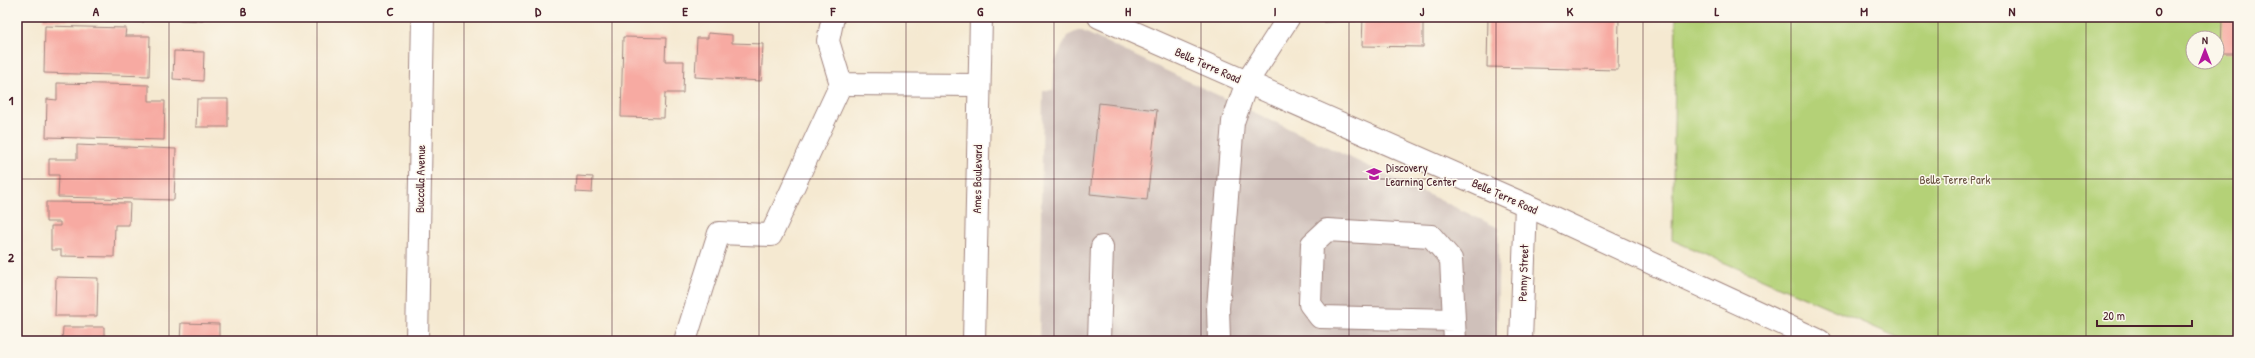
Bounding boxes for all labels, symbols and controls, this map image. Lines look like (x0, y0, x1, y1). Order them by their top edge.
text: A (93, 2, 100, 20)
text: B (240, 2, 247, 20)
text: C (386, 2, 394, 20)
text: D (535, 2, 542, 20)
text: E (682, 2, 688, 20)
text: F (830, 2, 837, 20)
text: G (977, 2, 984, 20)
text: H (1125, 2, 1131, 20)
text: I (1273, 2, 1277, 20)
text: J (1420, 2, 1425, 20)
text: K (1567, 2, 1574, 20)
text: L (1715, 2, 1720, 20)
text: M (1860, 2, 1868, 20)
text: N (2009, 2, 2016, 20)
text: O (2155, 2, 2163, 20)
north arrow (2185, 30, 2225, 70)
text: N (2202, 33, 2208, 47)
street label: Belle Terre Road (1172, 43, 1244, 87)
text: 1 (9, 91, 14, 109)
street label: Ames Boulevard (968, 144, 986, 213)
street label: Buccolla Avenue (411, 145, 429, 213)
place label: Discovery Learning Center (1386, 159, 1457, 190)
school or university icon: Discovery Learning Center (1365, 165, 1383, 183)
park label: Belle Terre Park (1920, 171, 1990, 188)
street label: Belle Terre Road (1469, 174, 1541, 218)
street label: Penny Street (1514, 243, 1533, 302)
text: 2 (8, 248, 15, 266)
scale bar (2097, 302, 2192, 328)
text: 20 m (2103, 307, 2125, 324)

